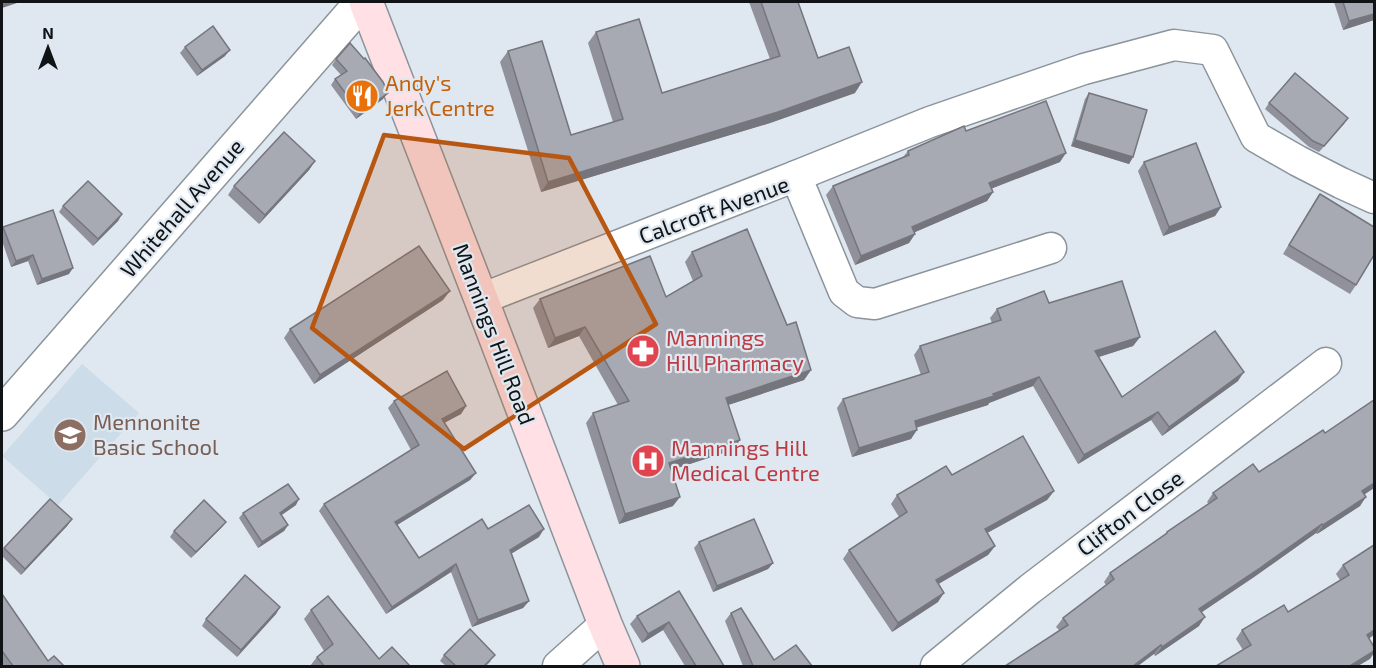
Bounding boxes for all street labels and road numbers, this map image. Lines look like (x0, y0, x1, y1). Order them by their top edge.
street label: Whitehall Avenue (114, 133, 248, 282)
street label: Calcroft Avenue (635, 170, 792, 248)
street label: Mannings Hill Road (448, 239, 541, 428)
street label: Clifton Close (1071, 464, 1188, 561)

